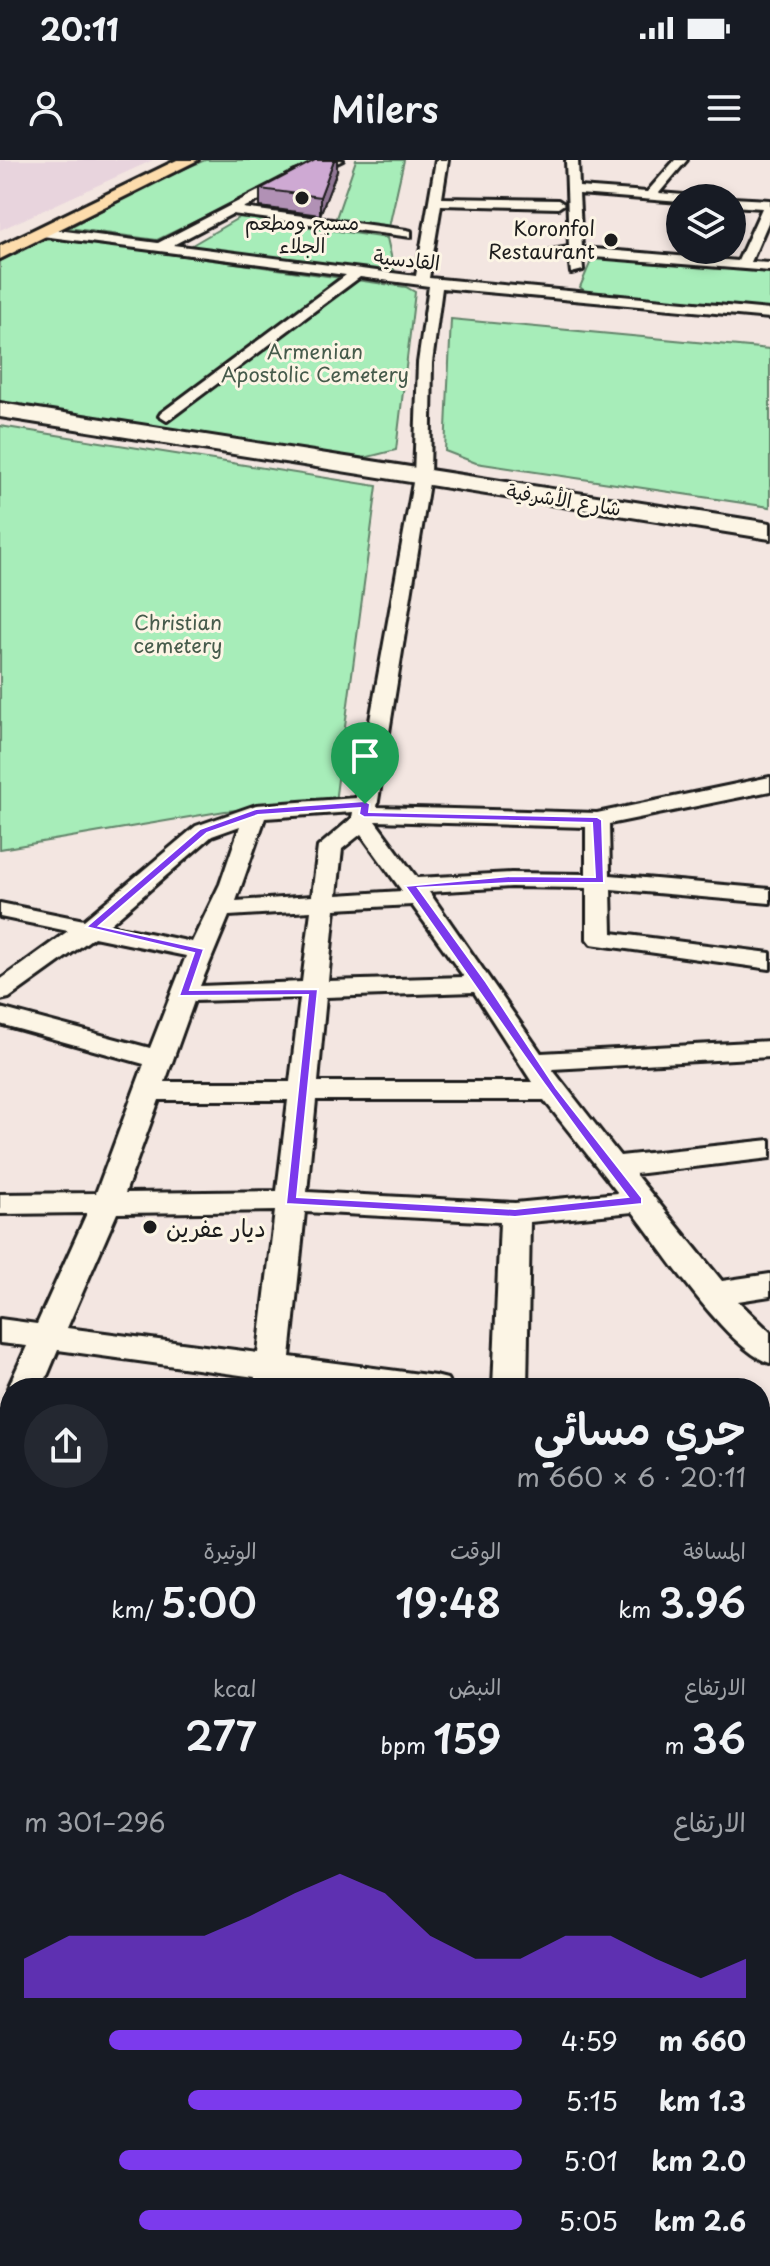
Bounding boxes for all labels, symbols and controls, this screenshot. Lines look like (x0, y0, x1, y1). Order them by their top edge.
text: 20:11 (40, 6, 119, 51)
text: Milers (331, 81, 439, 135)
icon: person (24, 86, 68, 130)
icon: menu (702, 86, 746, 130)
map controls (666, 184, 746, 264)
button: layers (666, 184, 746, 264)
marker: مسبح ومطعم الجلاء (293, 189, 311, 207)
place label: مسبح ومطعم الجلاء (245, 207, 359, 260)
place label: Koronfol Restaurant (488, 213, 595, 266)
marker: Koronfol Restaurant (602, 231, 620, 249)
street label: القادسية (372, 241, 442, 277)
park label: Armenian Apostolic Cemetery (221, 336, 409, 389)
street label: شارع الأشرفية (505, 475, 623, 523)
park label: Christian cemetery (134, 607, 222, 660)
pin (331, 722, 399, 804)
icon: arrive (343, 734, 387, 778)
place label: ديار عفرين (166, 1209, 266, 1245)
marker: ديار عفرين (141, 1218, 159, 1236)
text: جري مسائي (534, 1394, 746, 1460)
button: share (24, 1404, 108, 1488)
text: 20:11 · 6 × 660 m (516, 1457, 746, 1496)
text: الوتيرة (204, 1533, 257, 1566)
text: الوقت (450, 1533, 501, 1566)
text: المسافة (683, 1533, 746, 1566)
text: 5:00 (161, 1571, 257, 1632)
text: 19:48 (395, 1571, 501, 1632)
text: 3.96 (659, 1571, 746, 1632)
text: /km (111, 1592, 161, 1625)
text: km (618, 1592, 659, 1625)
text: النبض (449, 1669, 501, 1702)
text: الارتفاع (684, 1669, 746, 1702)
text: kcal (213, 1671, 257, 1704)
text: 277 (185, 1704, 257, 1765)
text: 159 (433, 1707, 501, 1768)
text: 36 (692, 1707, 746, 1768)
text: bpm (380, 1728, 433, 1761)
text: m (664, 1728, 692, 1761)
text: 296–301 m (24, 1802, 166, 1841)
text: الارتفاع (673, 1802, 746, 1841)
text: 4:59 (561, 2021, 618, 2060)
text: 660 m (659, 2021, 746, 2060)
text: 5:15 (565, 2081, 618, 2120)
text: 1.3 km (659, 2081, 746, 2120)
text: 5:01 (563, 2141, 618, 2180)
text: 2.0 km (652, 2141, 746, 2180)
text: 5:05 (558, 2201, 618, 2240)
text: 2.6 km (654, 2201, 746, 2240)

